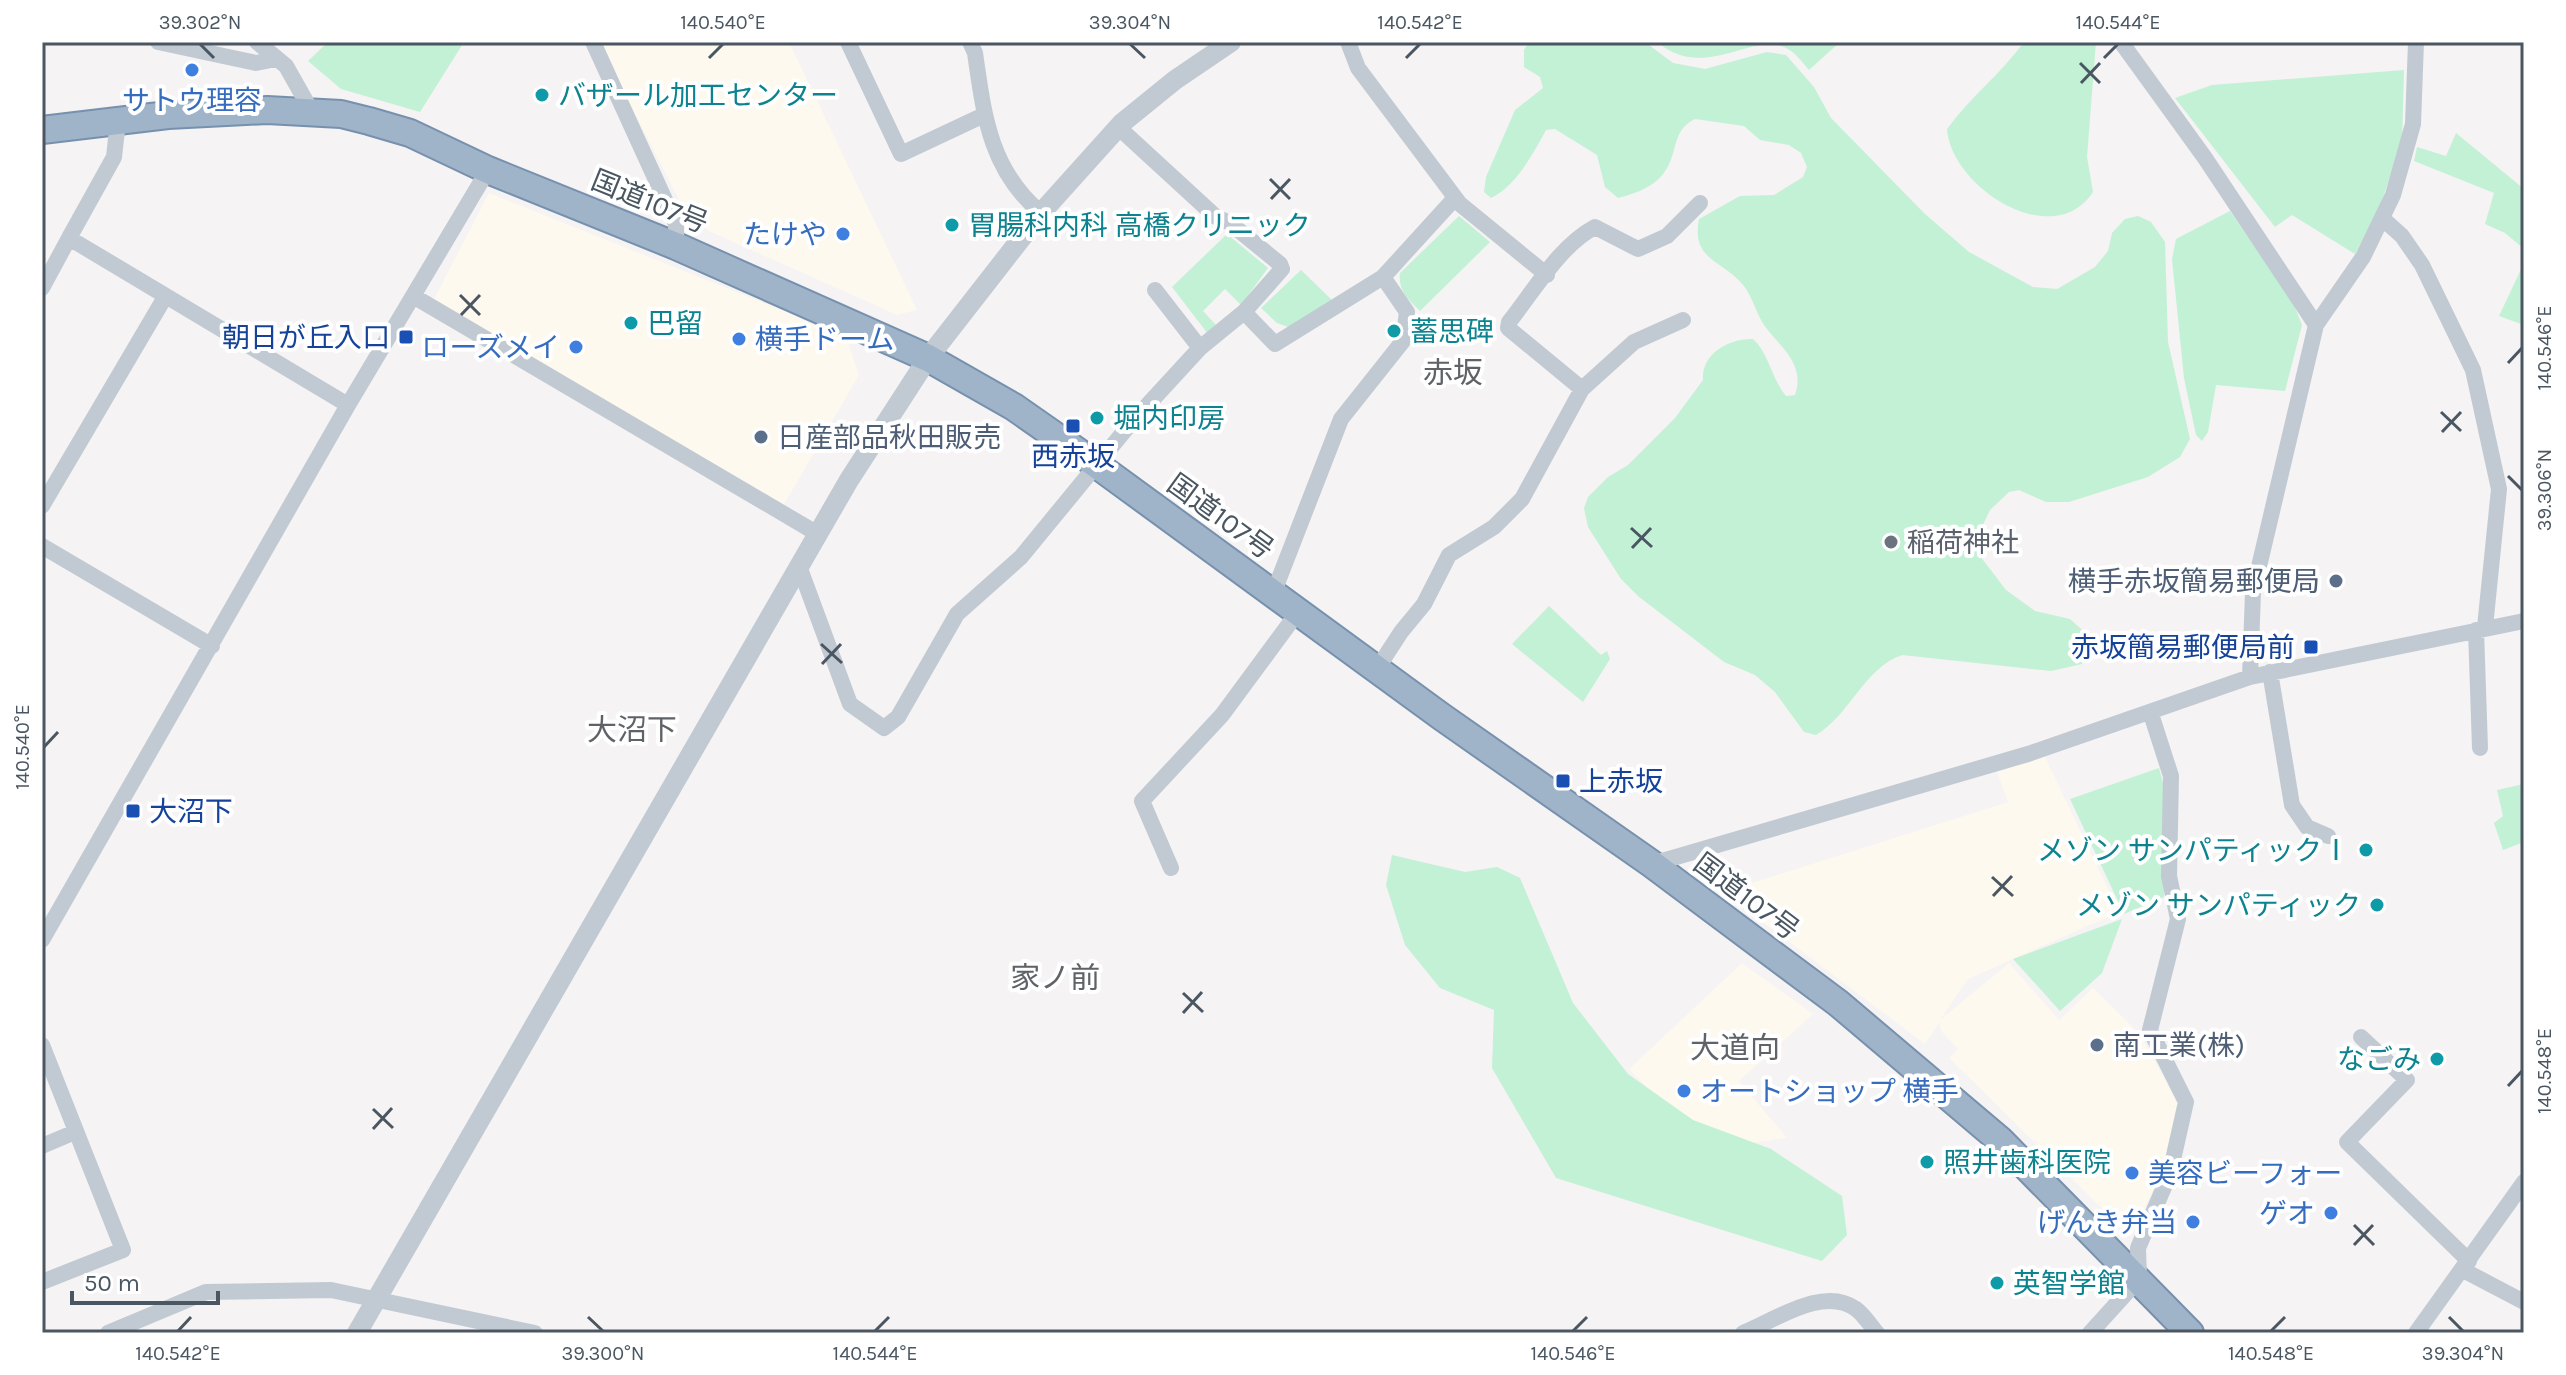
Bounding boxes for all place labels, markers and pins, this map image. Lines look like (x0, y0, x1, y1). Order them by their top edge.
marker: サトウ理容 (183, 61, 201, 79)
place label: バザール加工センター (558, 79, 838, 112)
place label: サトウ理容 (122, 84, 262, 117)
marker: バザール加工センター (533, 86, 551, 104)
place label: 胃腸科内科 高橋クリニック (968, 209, 1311, 242)
marker: 胃腸科内科 高橋クリニック (943, 216, 961, 234)
place label: たけや (743, 218, 827, 251)
marker: たけや (834, 225, 852, 243)
place label: 巴留 (647, 307, 703, 340)
marker: 巴留 (622, 314, 640, 332)
place label: 蓄思碑 (1410, 315, 1494, 348)
place label: 朝日が丘入口 (222, 321, 390, 354)
marker: 蓄思碑 (1385, 322, 1403, 340)
place label: 横手ドーム (755, 323, 894, 356)
marker: 朝日が丘入口 (397, 328, 415, 346)
marker: 横手ドーム (730, 330, 748, 348)
place label: ローズメイ (421, 331, 560, 364)
marker: ローズメイ (567, 338, 585, 356)
place label: 堀内印房 (1113, 402, 1225, 435)
marker: 堀内印房 (1088, 409, 1106, 427)
marker: 西赤坂 (1064, 417, 1082, 435)
place label: 日産部品秋田販売 (777, 421, 1001, 454)
marker: 日産部品秋田販売 (752, 428, 770, 446)
place label: 西赤坂 (1031, 440, 1115, 473)
place label: 稲荷神社 (1907, 526, 2019, 559)
marker: 稲荷神社 (1882, 533, 1900, 551)
place label: 横手赤坂簡易郵便局 (2068, 565, 2320, 598)
marker: 横手赤坂簡易郵便局 (2327, 572, 2345, 590)
place label: 赤坂簡易郵便局前 (2071, 631, 2295, 664)
marker: 赤坂簡易郵便局前 (2302, 638, 2320, 656)
place label: 上赤坂 (1579, 765, 1663, 798)
marker: 上赤坂 (1554, 772, 1572, 790)
place label: 大沼下 (149, 795, 233, 828)
marker: 大沼下 (124, 802, 142, 820)
place label: メゾン サンパティックⅠ (2037, 834, 2350, 867)
marker: メゾン サンパティックⅠ (2357, 841, 2375, 859)
place label: メゾン サンパティック (2076, 889, 2361, 922)
marker: メゾン サンパティック (2368, 896, 2386, 914)
place label: 南工業(株) (2113, 1029, 2245, 1062)
marker: 南工業(株) (2088, 1036, 2106, 1054)
place label: なごみ (2337, 1043, 2421, 1076)
marker: なごみ (2428, 1050, 2446, 1068)
place label: オートショップ 横手 (1700, 1075, 1959, 1108)
marker: オートショップ 横手 (1675, 1082, 1693, 1100)
place label: 照井歯科医院 (1943, 1146, 2111, 1179)
marker: 照井歯科医院 (1918, 1153, 1936, 1171)
place label: 美容ビーフォー (2148, 1157, 2342, 1190)
marker: 美容ビーフォー (2123, 1164, 2141, 1182)
place label: ゲオ (2259, 1197, 2315, 1230)
marker: ゲオ (2322, 1204, 2340, 1222)
place label: げんき弁当 (2037, 1206, 2177, 1239)
marker: げんき弁当 (2184, 1213, 2202, 1231)
place label: 英智学館 (2013, 1267, 2125, 1300)
marker: 英智学館 (1988, 1274, 2006, 1292)

